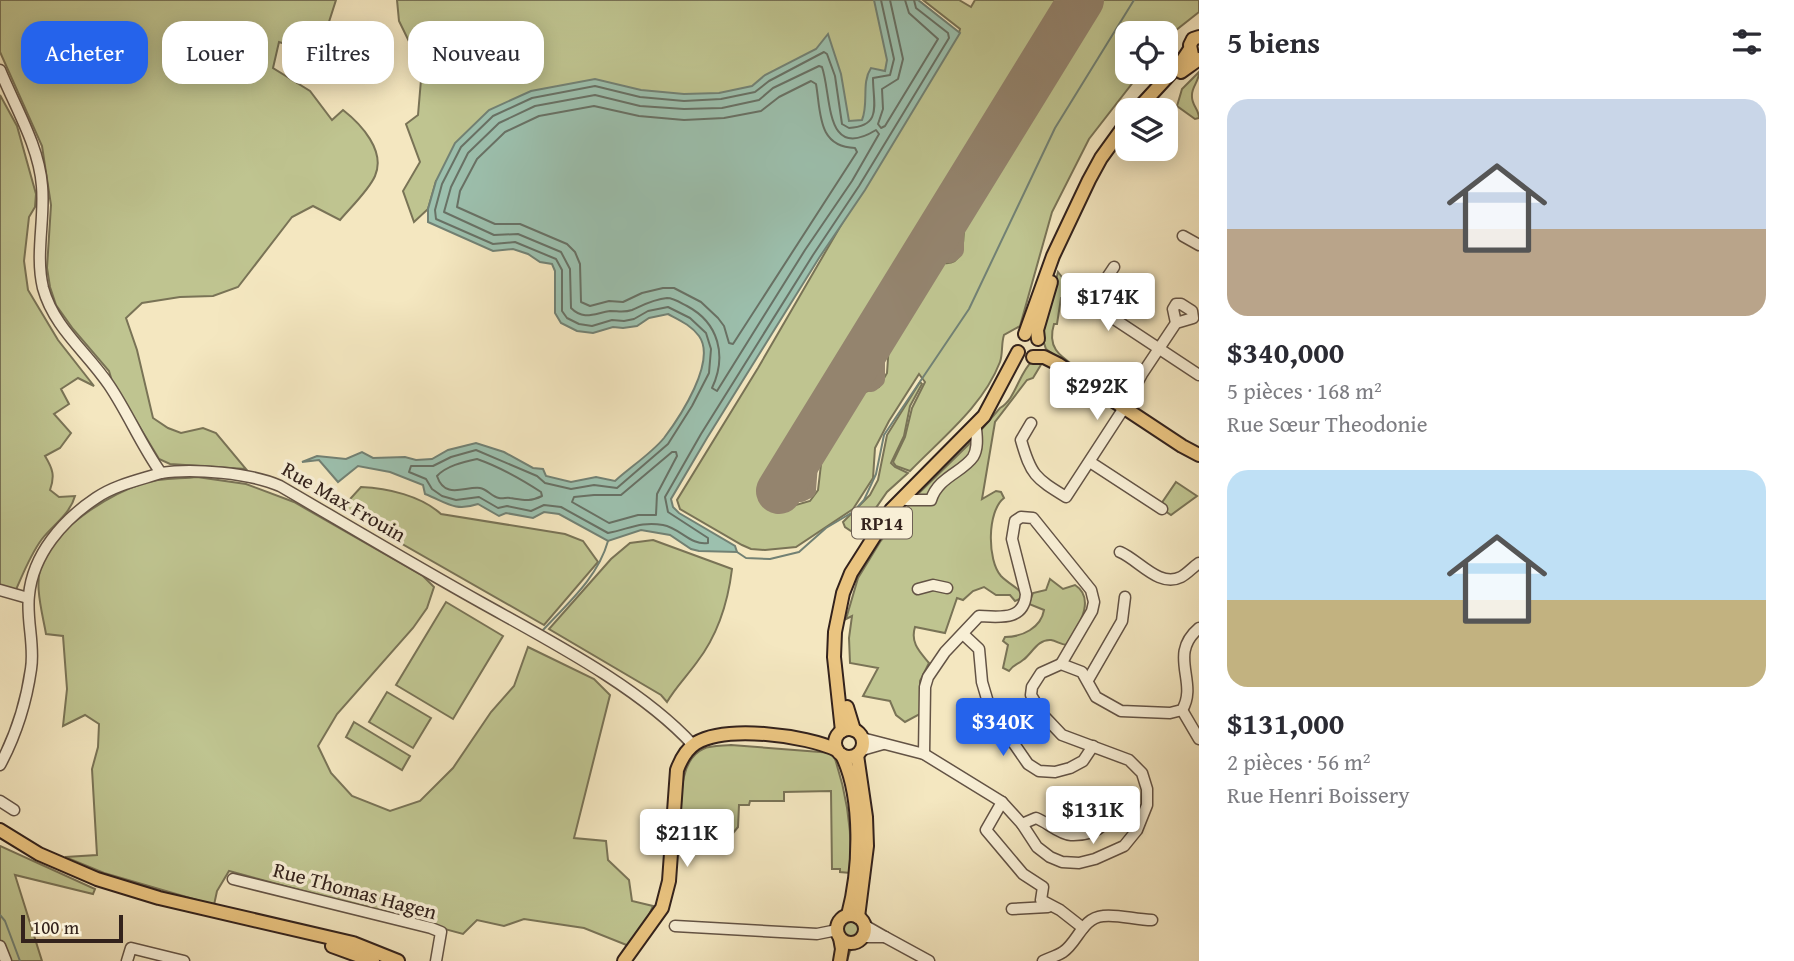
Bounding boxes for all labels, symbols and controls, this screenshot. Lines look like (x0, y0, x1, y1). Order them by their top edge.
text: 5 biens (1227, 20, 1320, 64)
chip: Acheter (21, 21, 148, 84)
chip: Louer (162, 21, 268, 84)
chip: Filtres (282, 21, 394, 84)
chip: Nouveau (408, 21, 544, 84)
map controls (1115, 21, 1178, 161)
button: locate (1115, 21, 1178, 84)
icon: filters (1728, 23, 1766, 61)
button: layers (1115, 98, 1178, 161)
icon: home (1434, 145, 1560, 271)
pin: $174K (1059, 274, 1157, 333)
text: $174K (1077, 279, 1139, 312)
text: $340,000 (1227, 330, 1344, 374)
pin: $292K (1048, 362, 1146, 422)
text: $292K (1066, 368, 1128, 401)
text: 5 pièces · 168 m² (1227, 374, 1382, 407)
text: Rue Sœur Theodonie (1227, 407, 1428, 440)
street label: Rue Max Frouin (276, 453, 412, 550)
road number: RP14 (852, 508, 912, 538)
icon: home (1434, 516, 1560, 642)
pin: $340K (954, 698, 1052, 758)
text: $131,000 (1227, 701, 1344, 745)
text: $340K (972, 704, 1034, 737)
text: 2 pièces · 56 m² (1227, 745, 1371, 778)
text: Rue Henri Boissery (1227, 778, 1410, 811)
pin: $131K (1044, 786, 1142, 846)
text: $131K (1062, 792, 1124, 825)
pin: $211K (638, 810, 736, 869)
text: $211K (656, 815, 718, 848)
street label: Rue Thomas Hagen (270, 854, 441, 927)
scale bar (21, 912, 122, 944)
text: 100 m (32, 913, 79, 941)

